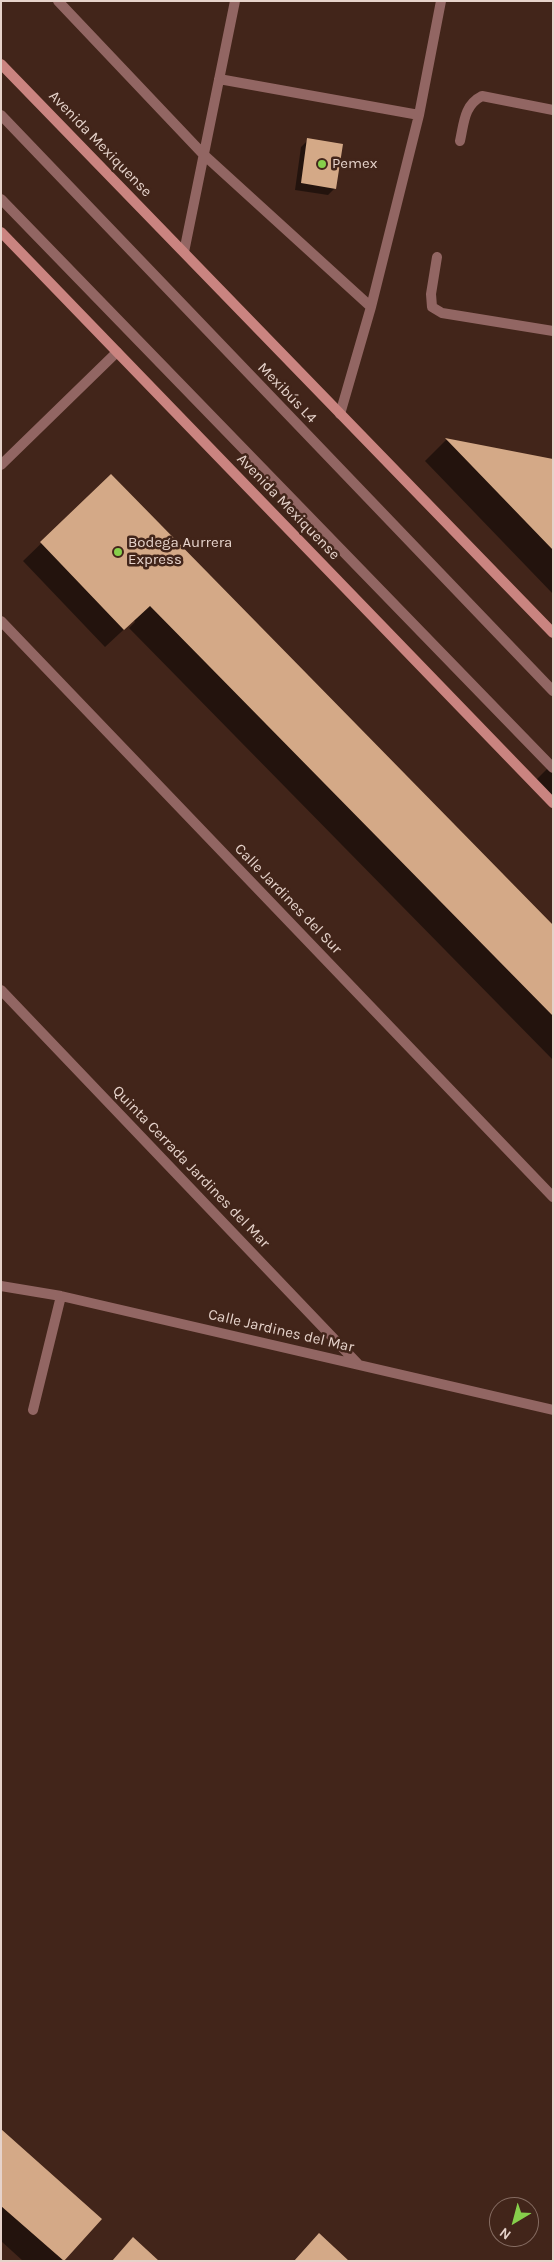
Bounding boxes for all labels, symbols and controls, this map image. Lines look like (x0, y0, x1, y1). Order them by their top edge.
street label: Avenida Mexiquense (45, 87, 155, 201)
place label: Pemex (332, 155, 377, 173)
marker: Pemex (316, 158, 328, 170)
street label: Mexibús L4 (254, 359, 320, 427)
street label: Avenida Mexiquense (233, 450, 343, 564)
place label: Bodega Aurrera Express (128, 534, 232, 569)
marker: Bodega Aurrera Express (112, 546, 124, 558)
street label: Calle Jardines del Sur (231, 840, 345, 958)
street label: Quinta Cerrada Jardines del Mar (109, 1082, 273, 1252)
street label: Calle Jardines del Mar (206, 1305, 356, 1357)
north arrow (489, 2197, 539, 2247)
text: N (496, 2224, 514, 2243)

